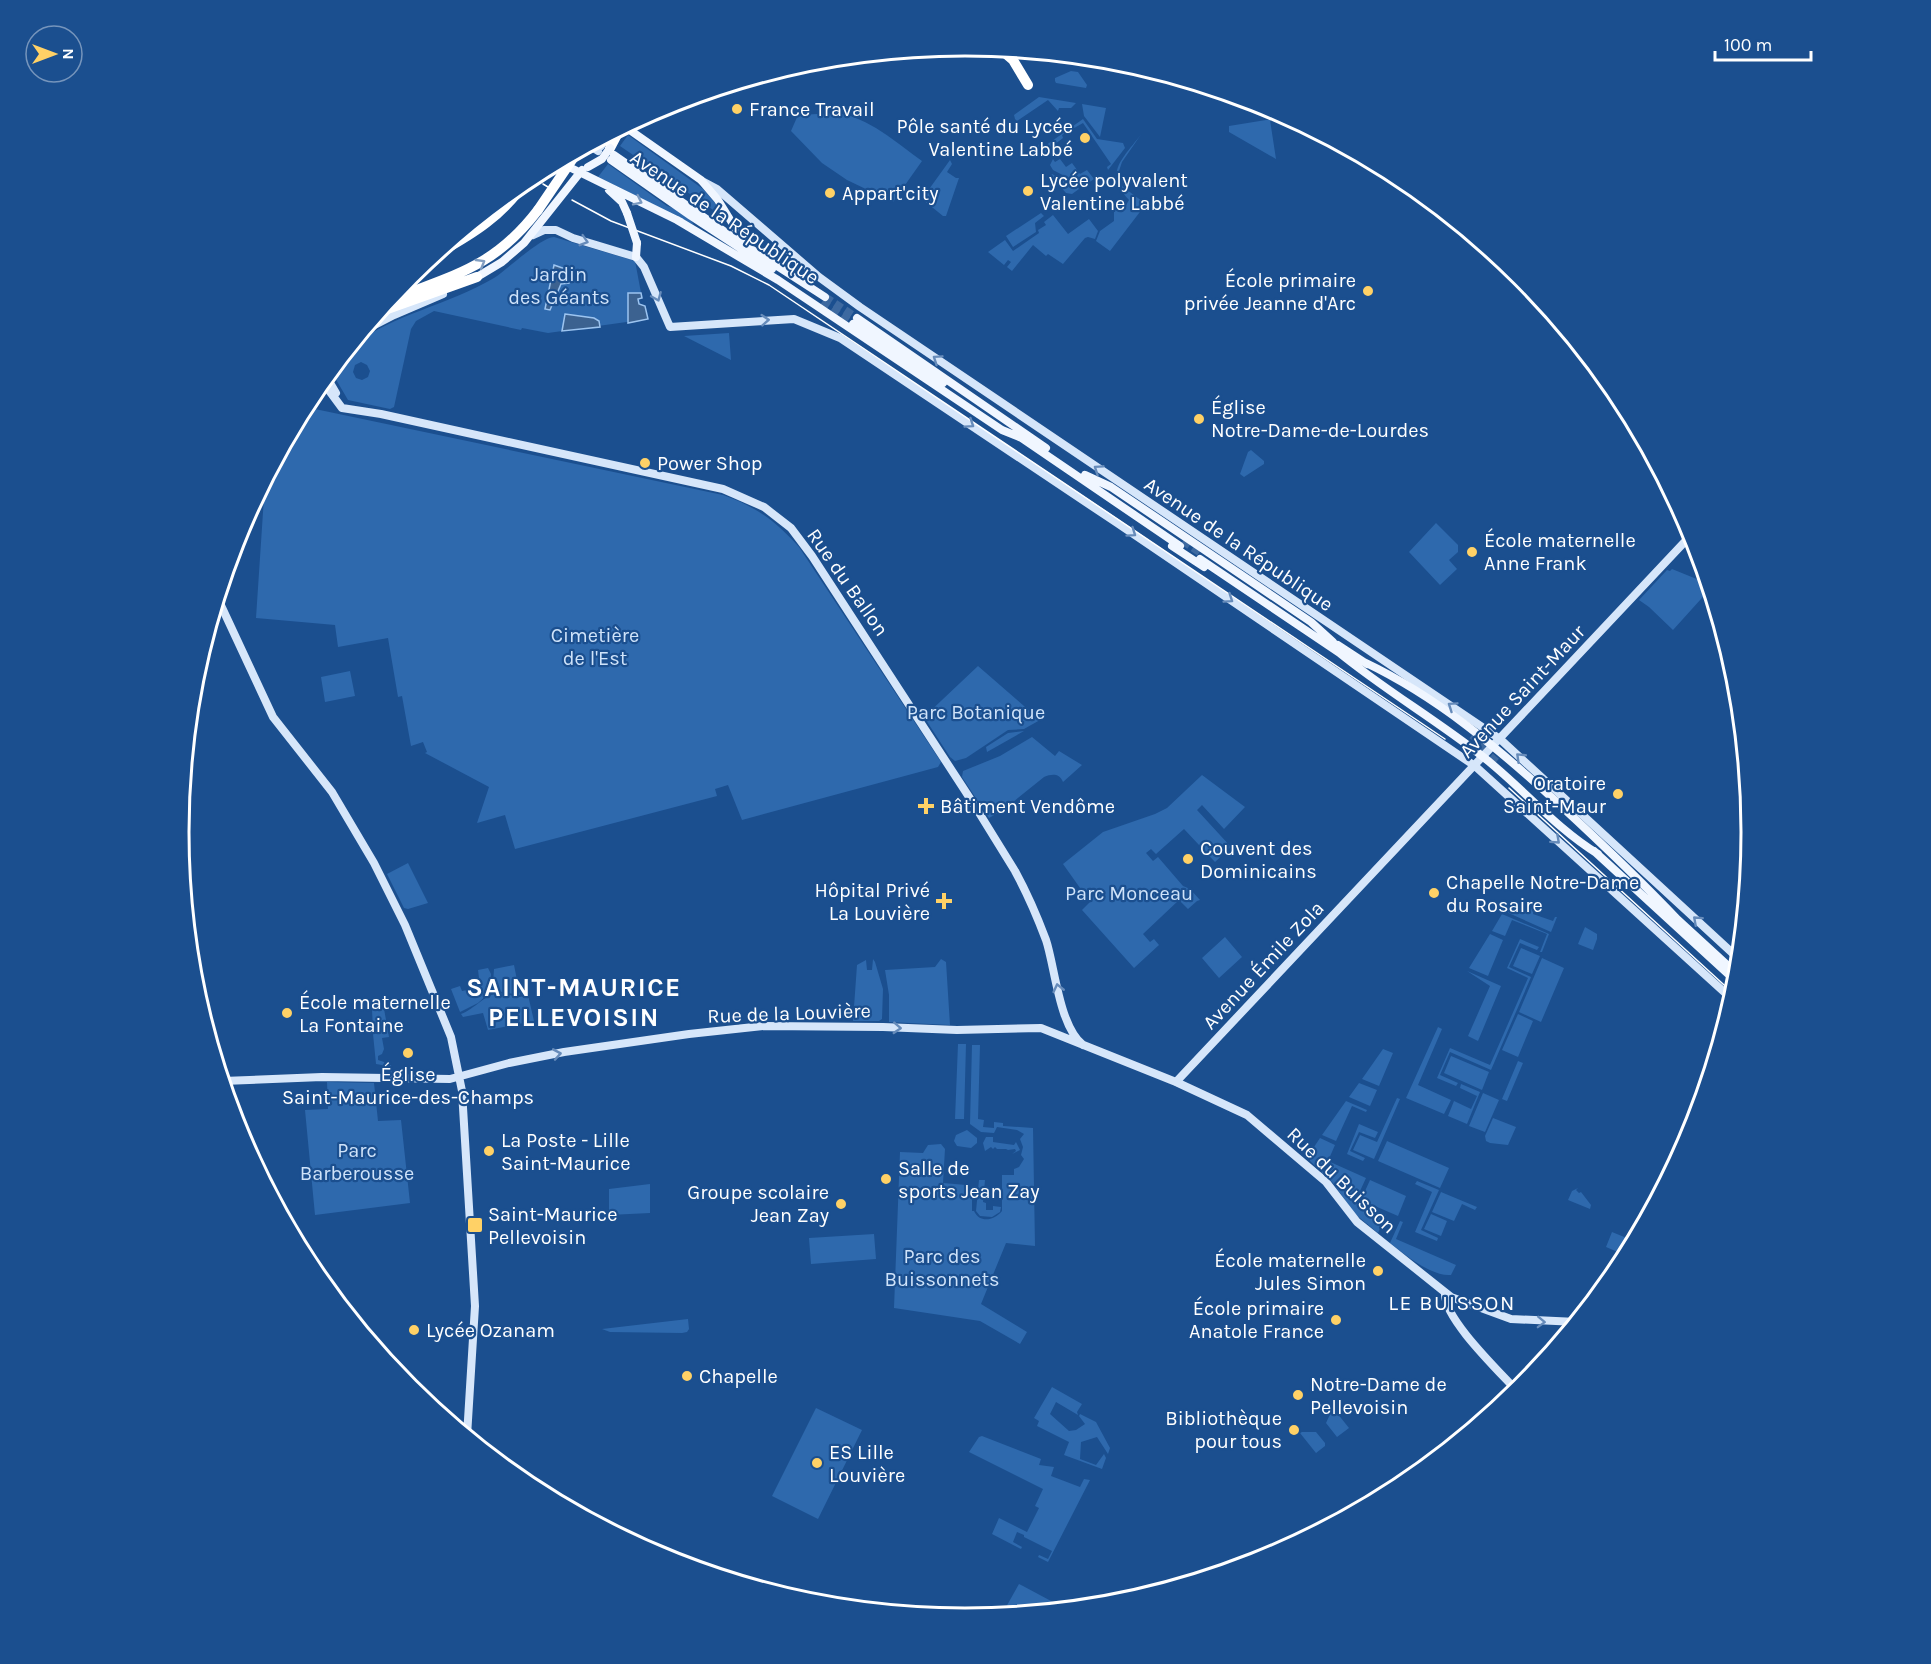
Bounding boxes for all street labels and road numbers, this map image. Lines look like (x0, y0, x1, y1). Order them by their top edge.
street label: Avenue de la République (626, 146, 823, 289)
street label: Avenue de la République (1140, 473, 1337, 616)
street label: Rue du Ballon (802, 524, 893, 640)
street label: Avenue Saint-Maur (1455, 620, 1590, 763)
street label: Avenue Émile Zola (1197, 896, 1329, 1034)
street label: Rue de la Louvière (707, 999, 871, 1028)
street label: Rue du Buisson (1282, 1123, 1401, 1238)

